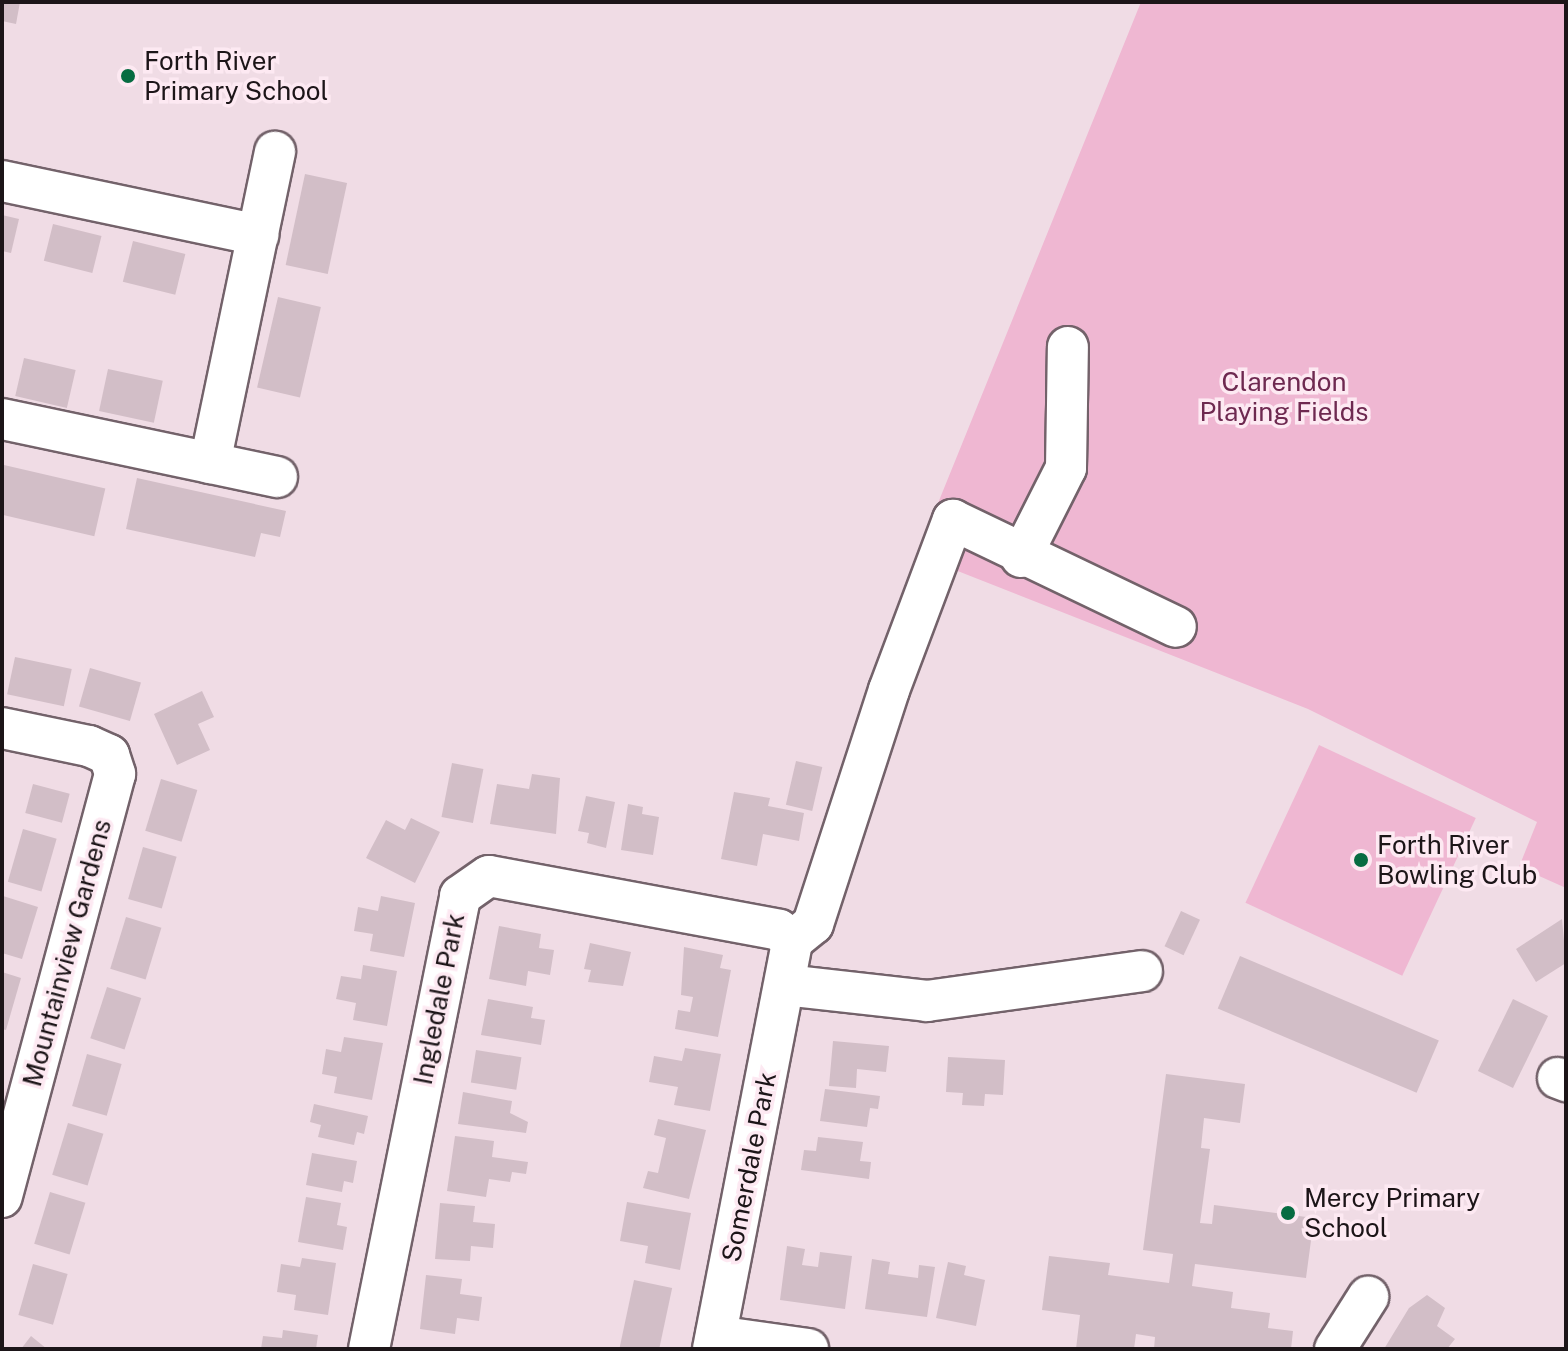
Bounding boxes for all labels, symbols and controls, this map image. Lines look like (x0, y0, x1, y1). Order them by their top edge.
place label: Forth River Primary School (144, 45, 329, 106)
marker: Forth River Primary School (119, 67, 137, 85)
park label: Clarendon Playing Fields (1200, 366, 1368, 428)
street label: Mountainview Gardens (16, 816, 118, 1090)
place label: Forth River Bowling Club (1377, 829, 1537, 890)
marker: Forth River Bowling Club (1352, 851, 1370, 869)
street label: Ingledale Park (407, 911, 471, 1087)
street label: Somerdale Park (715, 1069, 783, 1265)
place label: Mercy Primary School (1304, 1182, 1480, 1244)
marker: Mercy Primary School (1279, 1204, 1297, 1222)

